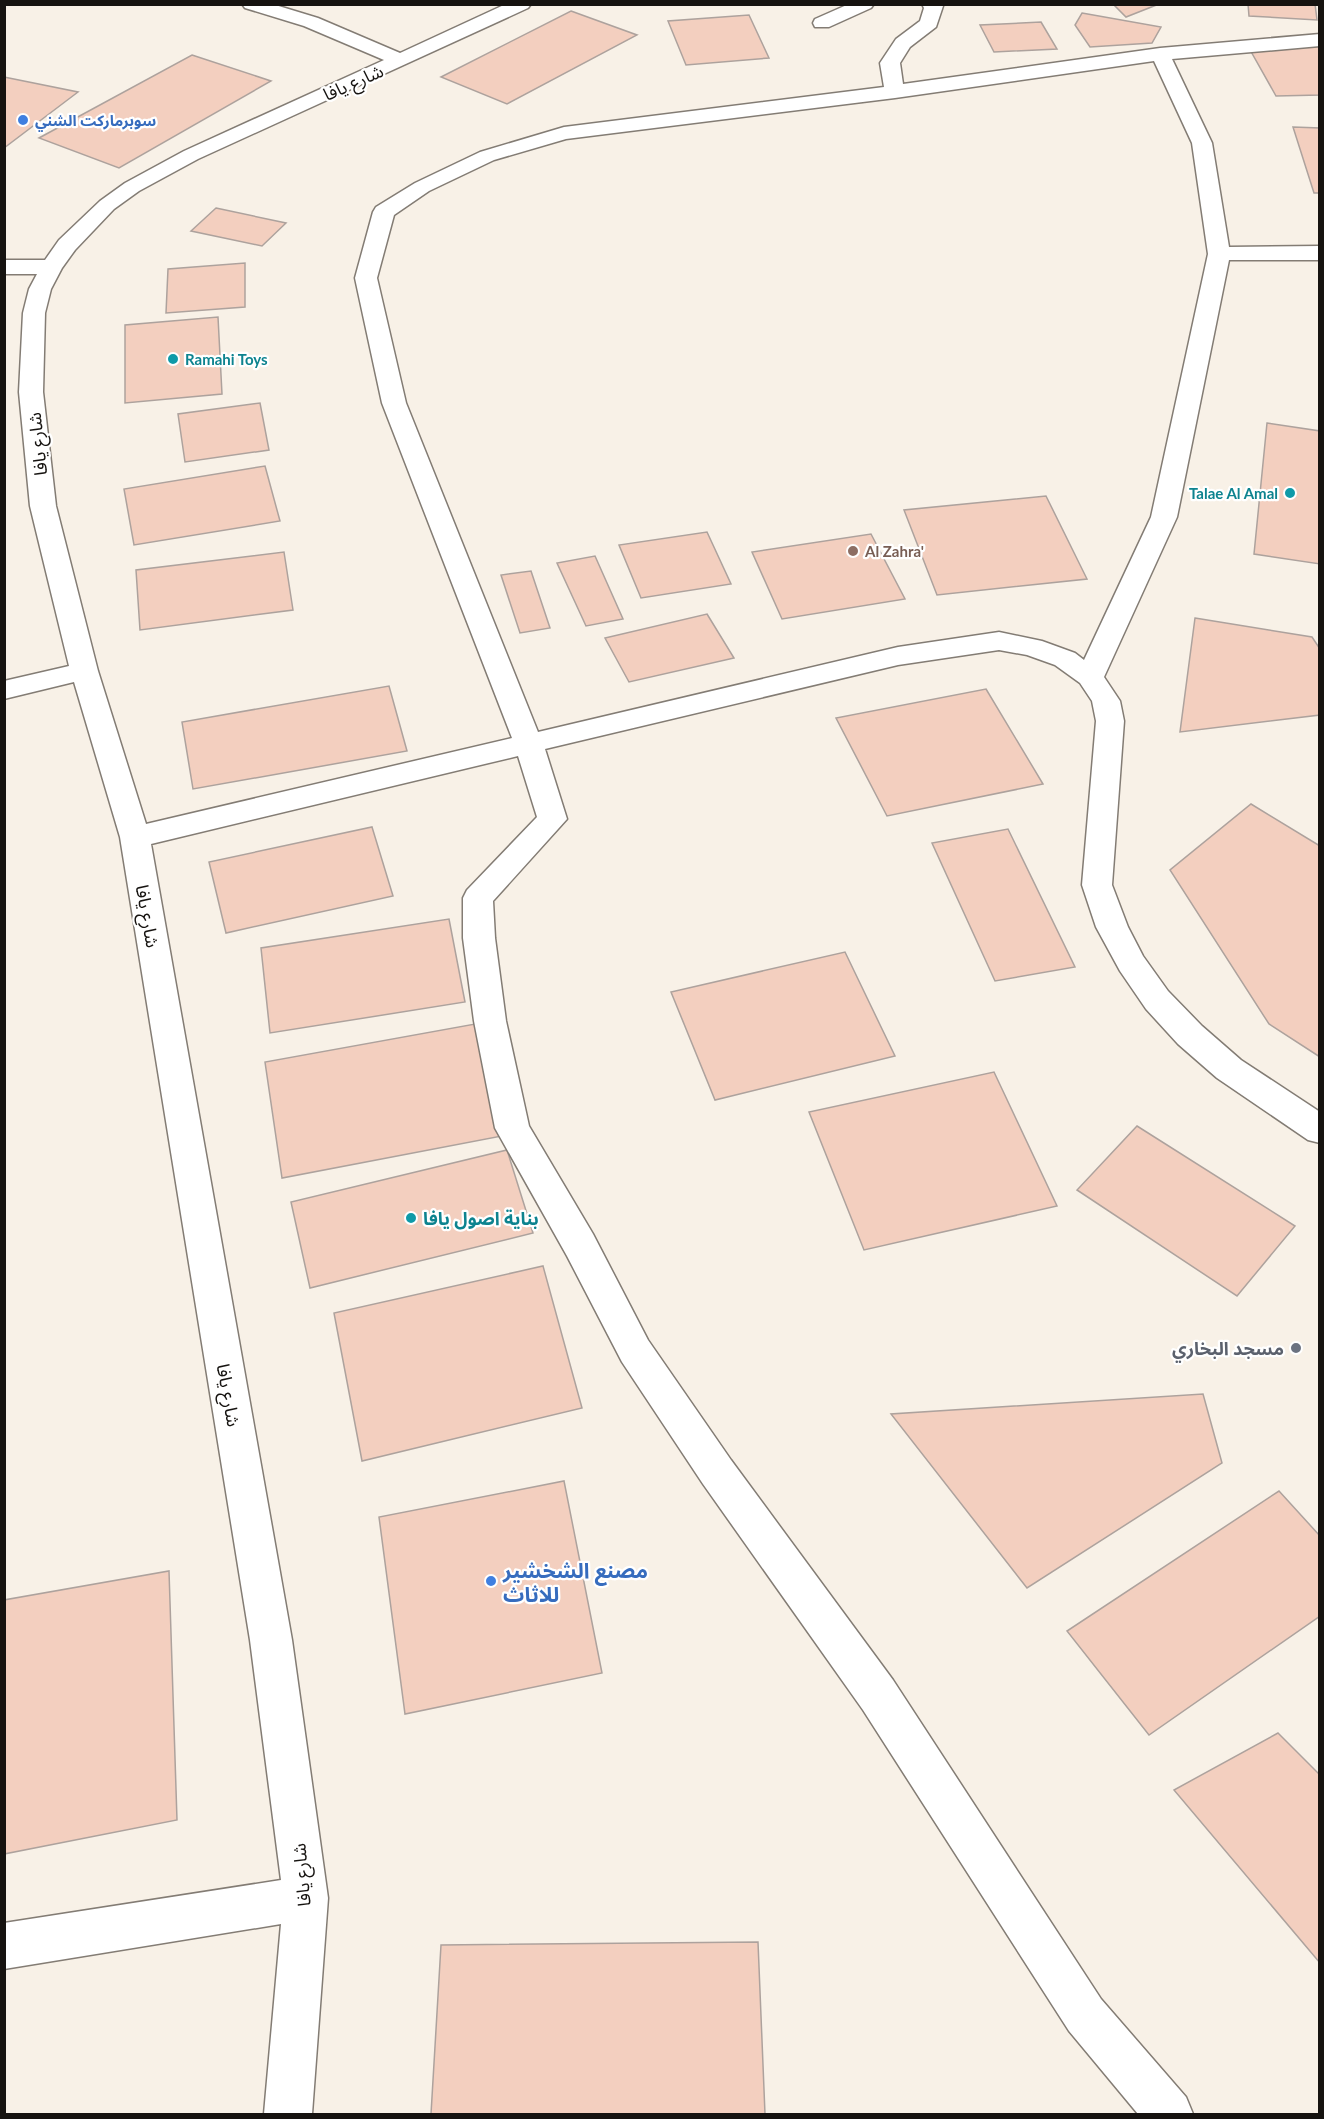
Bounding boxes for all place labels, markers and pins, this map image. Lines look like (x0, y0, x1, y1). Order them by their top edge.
place label: سوبرماركت الشني (35, 111, 156, 132)
marker: سوبرماركت الشني (16, 113, 30, 127)
place label: Ramahi Toys (185, 350, 268, 368)
marker: Ramahi Toys (166, 352, 180, 366)
place label: Talae Al Amal (1189, 484, 1278, 502)
marker: Talae Al Amal (1283, 486, 1297, 500)
place label: Al Zahra' (864, 542, 924, 560)
marker: Al Zahra' (846, 544, 860, 558)
place label: بناية اصول يافا (423, 1207, 539, 1230)
marker: بناية اصول يافا (404, 1211, 418, 1225)
place label: مسجد البخاري (1172, 1337, 1284, 1363)
marker: مسجد البخاري (1289, 1341, 1303, 1355)
place label: مصنع الشخشير للاثاث (502, 1557, 648, 1606)
marker: مصنع الشخشير للاثاث (484, 1574, 498, 1588)

